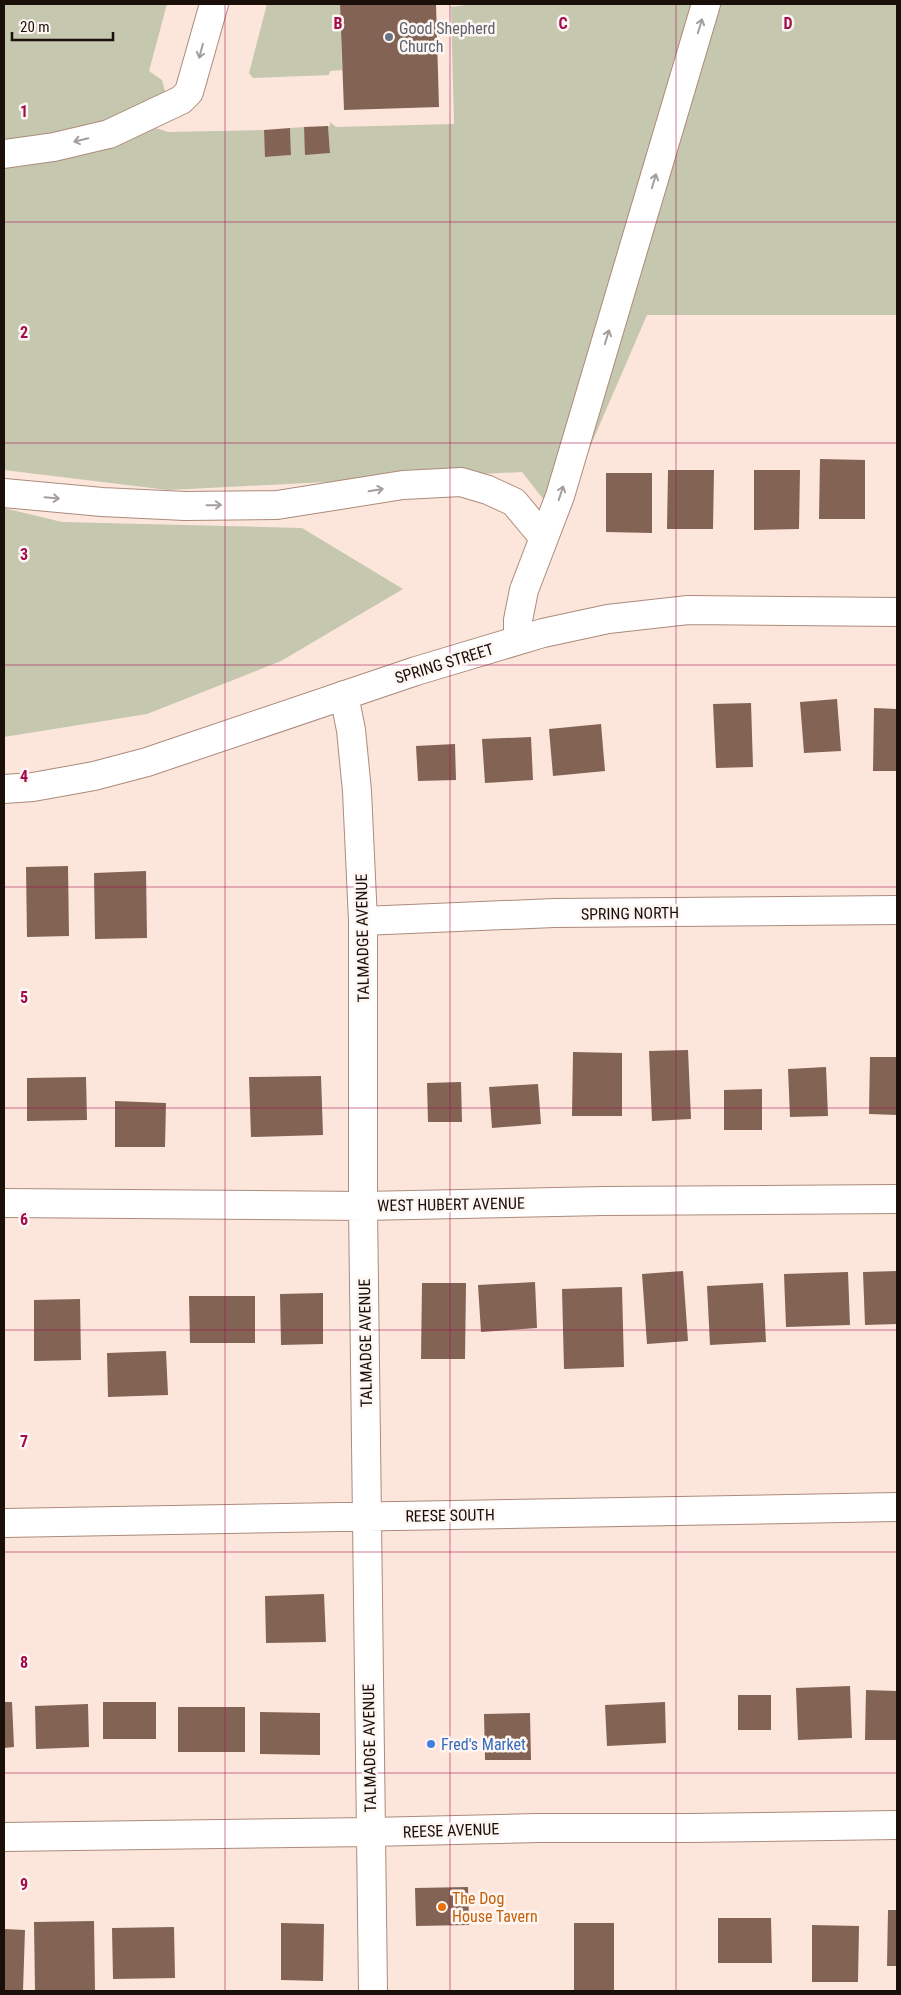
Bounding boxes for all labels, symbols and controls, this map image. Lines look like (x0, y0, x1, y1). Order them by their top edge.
scale bar (12, 10, 114, 42)
text: B (334, 14, 343, 33)
text: C (558, 14, 568, 33)
text: D (783, 14, 793, 33)
text: 20 m (20, 18, 50, 36)
one-way arrow (696, 18, 705, 34)
place label: Good Shepherd Church (399, 19, 495, 56)
marker: Good Shepherd Church (383, 31, 395, 43)
one-way arrow (196, 42, 206, 58)
text: 1 (20, 102, 28, 121)
one-way arrow (74, 136, 90, 145)
one-way arrow (649, 174, 659, 190)
text: 2 (20, 323, 28, 342)
one-way arrow (603, 329, 613, 345)
one-way arrow (367, 484, 383, 494)
one-way arrow (556, 485, 566, 501)
one-way arrow (44, 493, 60, 503)
one-way arrow (206, 500, 222, 510)
text: 3 (20, 545, 28, 564)
street label: SPRING STREET (392, 639, 496, 688)
text: 4 (20, 767, 28, 786)
street label: TALMADGE AVENUE (352, 874, 373, 1002)
street label: SPRING NORTH (581, 903, 679, 924)
text: 5 (20, 988, 28, 1007)
street label: WEST HUBERT AVENUE (377, 1194, 525, 1215)
text: 6 (20, 1210, 28, 1229)
street label: TALMADGE AVENUE (355, 1279, 376, 1407)
text: 7 (20, 1432, 28, 1451)
street label: REESE SOUTH (405, 1505, 495, 1526)
text: 8 (20, 1653, 28, 1672)
street label: TALMADGE AVENUE (359, 1684, 380, 1812)
place label: Fred's Market (441, 1735, 526, 1754)
marker: Fred's Market (425, 1738, 437, 1750)
street label: REESE AVENUE (402, 1819, 500, 1842)
text: 9 (20, 1875, 28, 1894)
place label: The Dog House Tavern (452, 1889, 538, 1926)
marker: The Dog House Tavern (436, 1901, 448, 1913)

